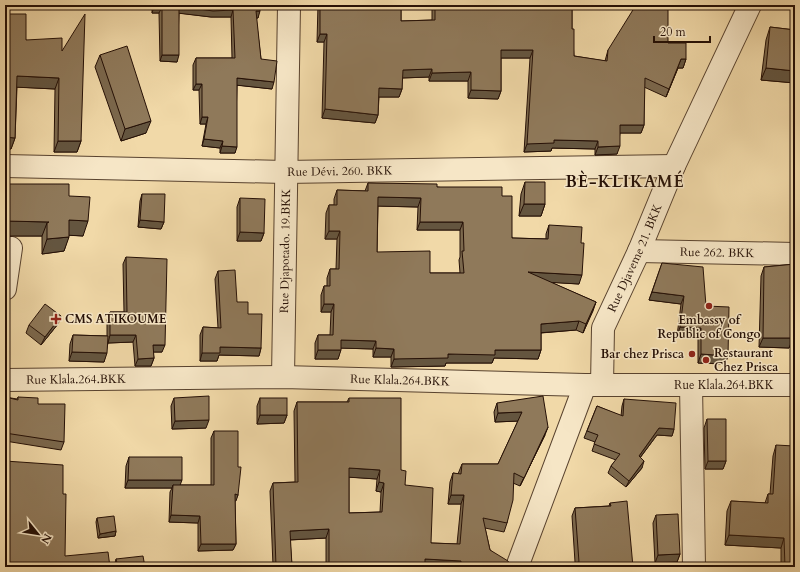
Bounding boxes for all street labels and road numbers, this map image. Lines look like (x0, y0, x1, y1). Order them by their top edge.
street label: Rue Dévi. 260. BKK (287, 162, 393, 180)
street label: Rue Djapotado. 19.BKK (276, 189, 294, 313)
street label: Rue Djaveme 21. BKK (604, 201, 666, 315)
street label: Rue 262. BKK (680, 244, 754, 261)
street label: Rue Klala.264.BKK (26, 371, 126, 388)
street label: Rue Klala.264.BKK (350, 371, 450, 389)
street label: Rue Klala.264.BKK (674, 377, 774, 393)

